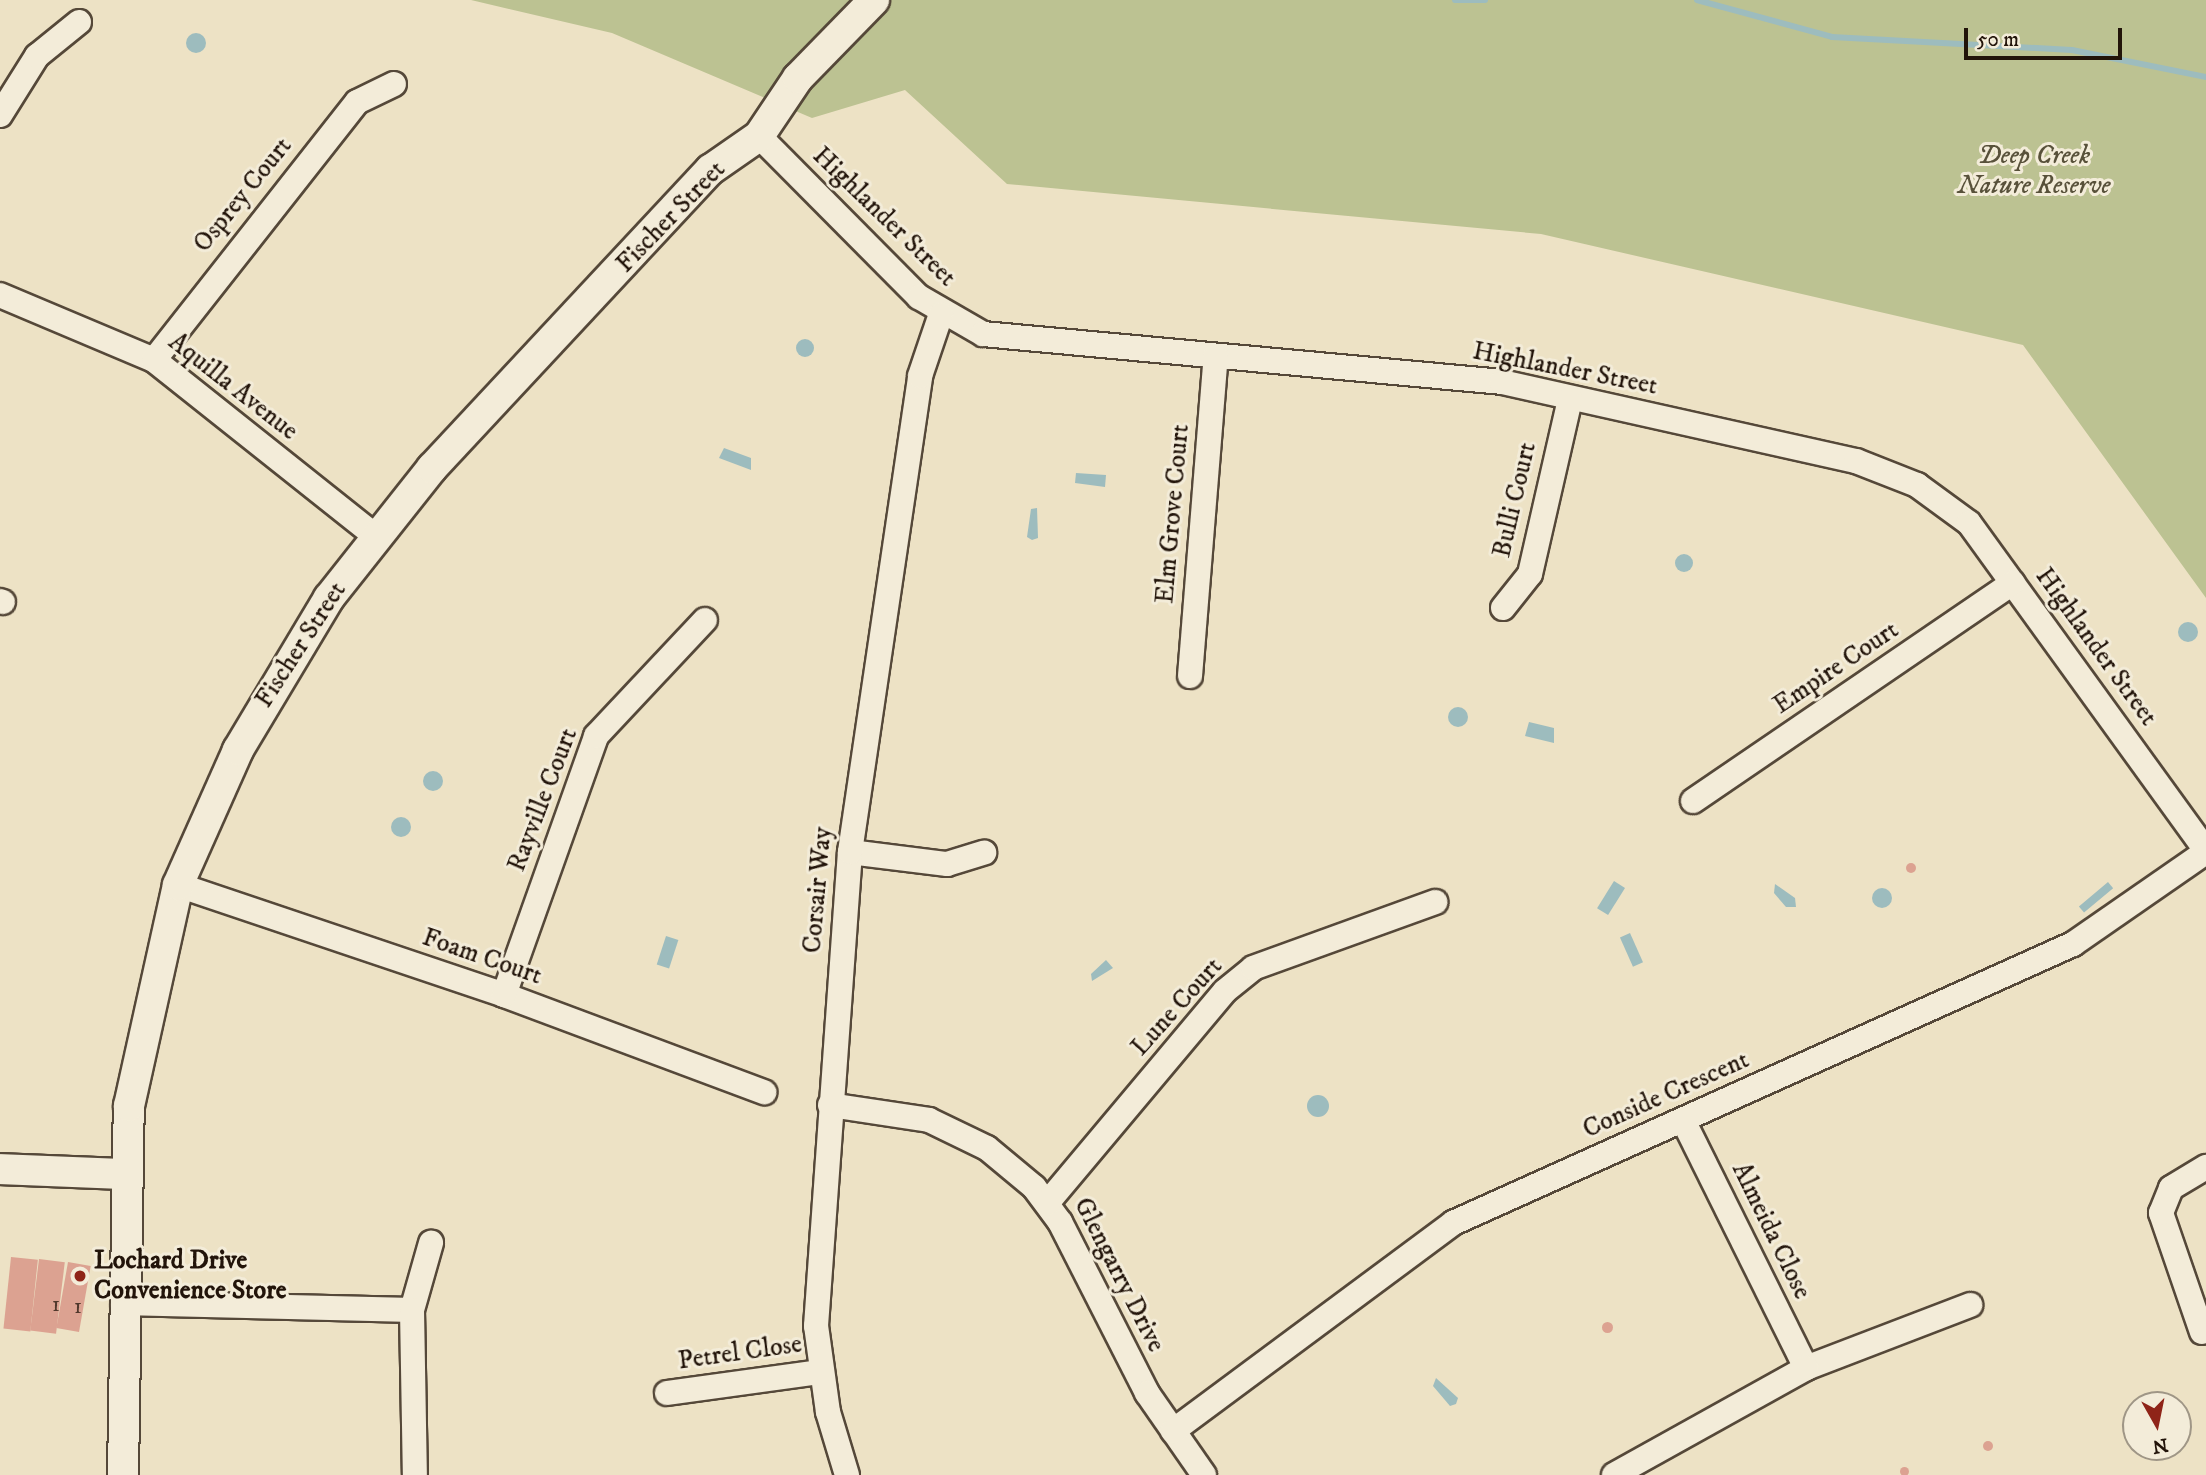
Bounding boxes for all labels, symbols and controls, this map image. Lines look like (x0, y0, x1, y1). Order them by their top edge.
scale bar (1968, 14, 2126, 58)
text: 50 m (1977, 27, 2019, 53)
street label: Osprey Court (187, 131, 299, 259)
park label: Deep Creek Nature Reserve (1958, 140, 2110, 202)
street label: Highlander Street (806, 141, 962, 293)
street label: Fischer Street (610, 155, 732, 279)
street label: Aquilla Avenue (162, 327, 304, 447)
street label: Highlander Street (1470, 336, 1660, 402)
street label: Elm Grove Court (1150, 423, 1196, 605)
street label: Bulli Court (1487, 439, 1543, 561)
street label: Highlander Street (2028, 562, 2164, 732)
street label: Fischer Street (249, 576, 353, 714)
street label: Empire Court (1768, 615, 1904, 721)
street label: Rayville Court (501, 724, 585, 876)
street label: Corsair Way (797, 826, 839, 954)
street label: Foam Court (418, 922, 546, 992)
street label: Lune Court (1125, 951, 1229, 1063)
street label: Conside Crescent (1578, 1045, 1754, 1145)
street label: Almeida Close (1725, 1158, 1817, 1304)
street label: Glengarry Drive (1067, 1193, 1171, 1357)
place label: Lochard Drive Convenience Store (94, 1245, 287, 1306)
marker: Lochard Drive Convenience Store (72, 1268, 88, 1284)
house number: 1 (52, 1291, 60, 1319)
house number: 1 (74, 1293, 82, 1321)
street label: Petrel Close (676, 1329, 804, 1377)
north arrow (2122, 1391, 2192, 1461)
text: N (2151, 1433, 2170, 1458)

